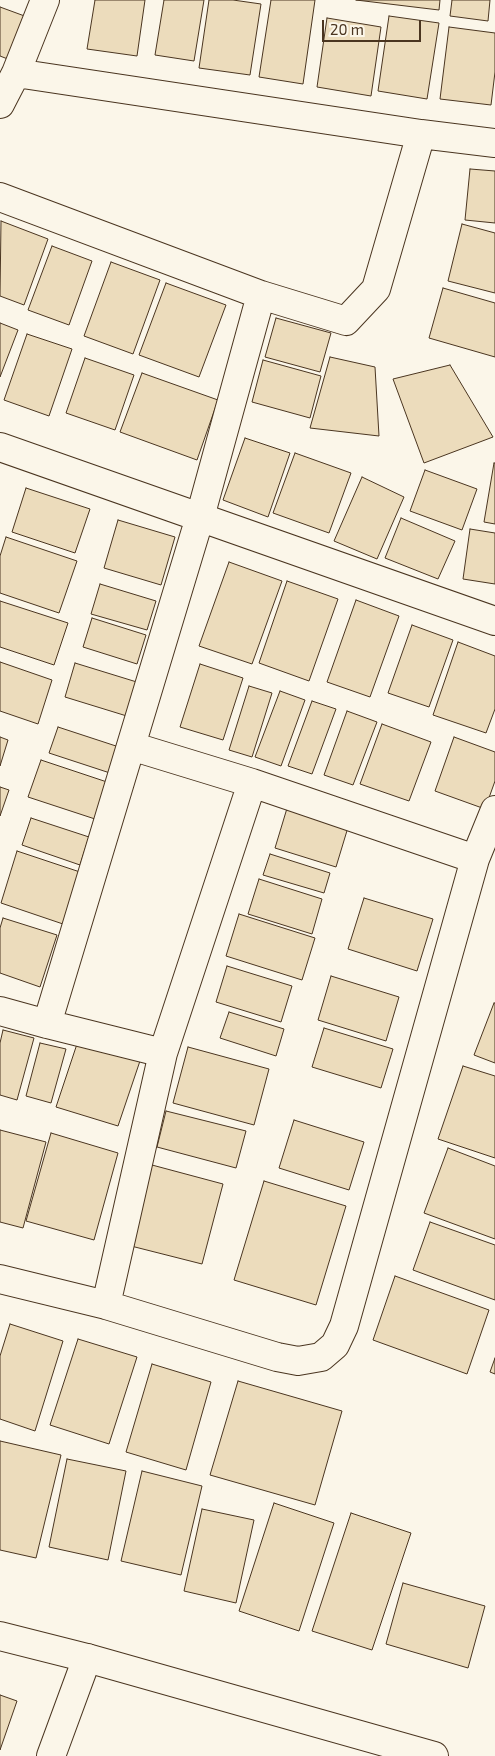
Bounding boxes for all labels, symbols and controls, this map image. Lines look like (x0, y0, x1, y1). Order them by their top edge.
scale bar (325, 10, 424, 42)
text: 20 m (330, 20, 364, 38)

